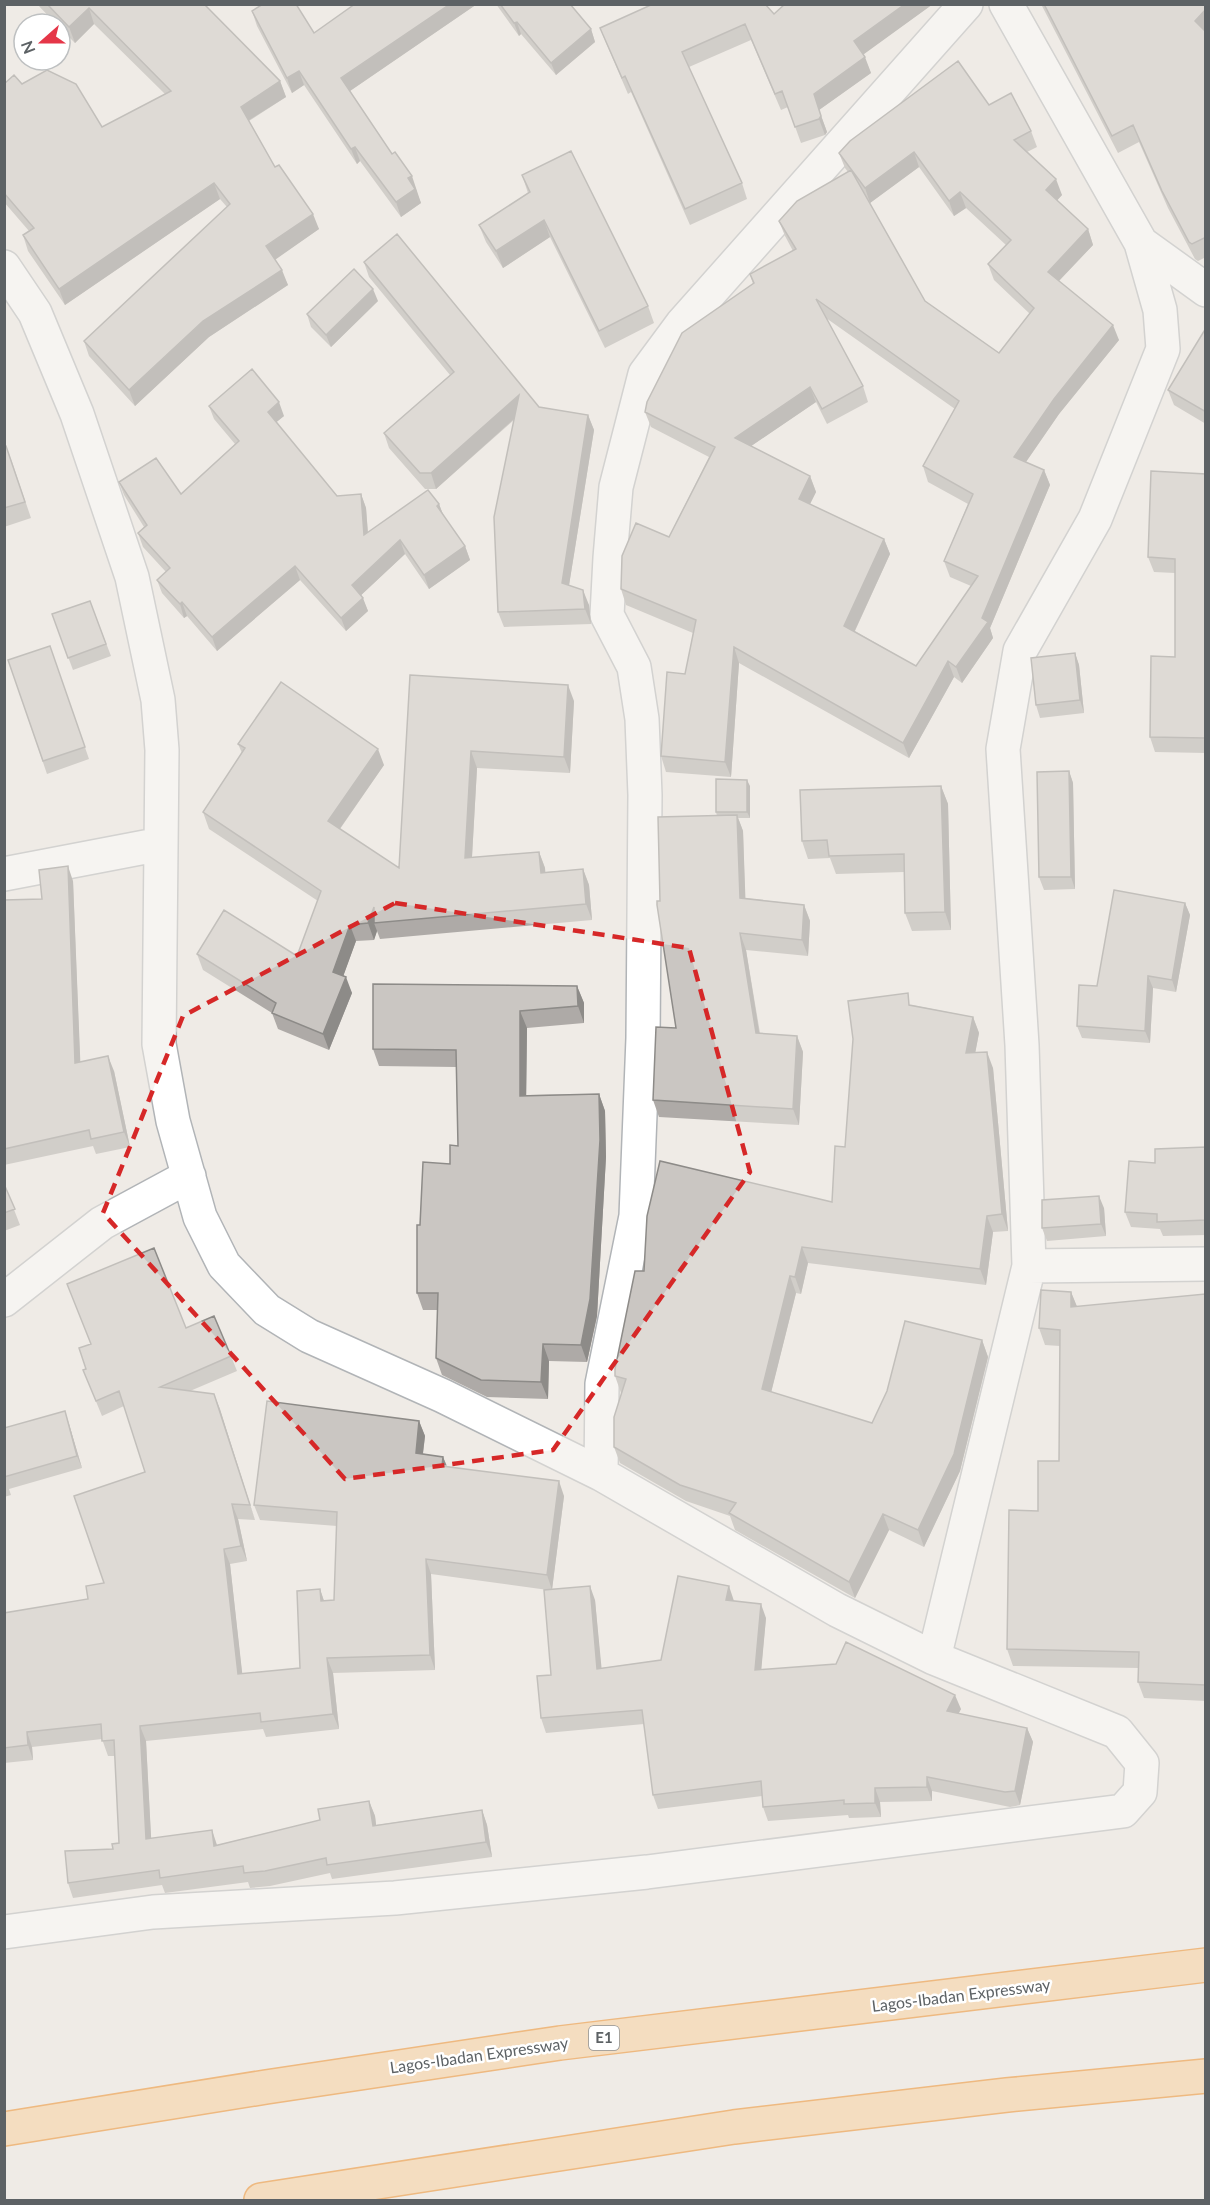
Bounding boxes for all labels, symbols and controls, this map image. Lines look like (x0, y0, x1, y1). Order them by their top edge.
north arrow (12, 12, 72, 72)
text: N (16, 38, 39, 57)
street label: Lagos-Ibadan Expressway (870, 1974, 1052, 2015)
road number: E1 (589, 2026, 619, 2050)
street label: Lagos-Ibadan Expressway (388, 2032, 570, 2076)

